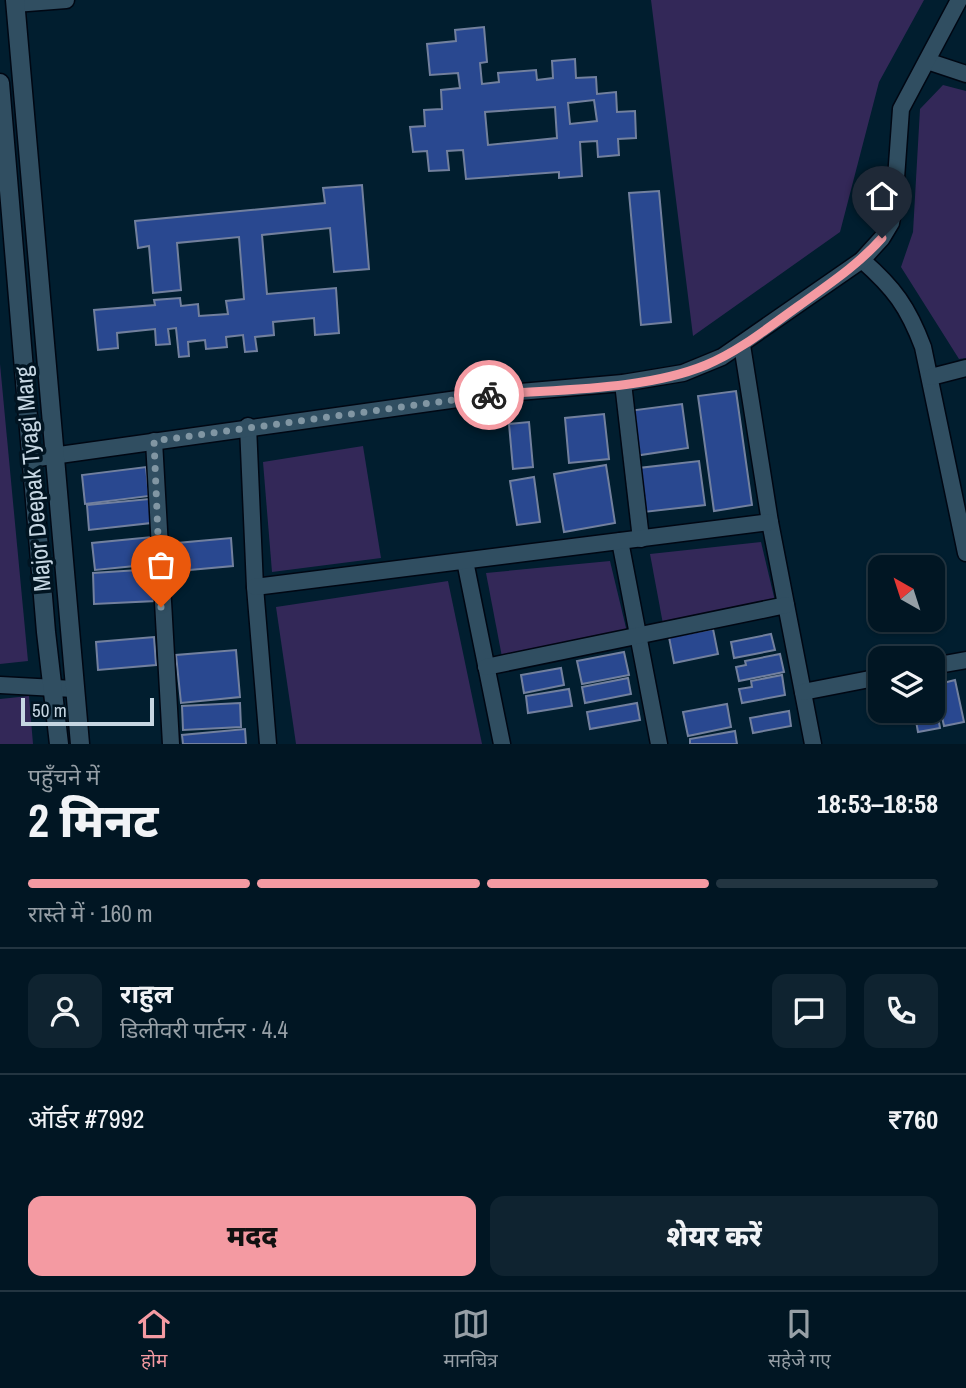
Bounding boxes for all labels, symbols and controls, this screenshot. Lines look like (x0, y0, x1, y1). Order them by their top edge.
pin (852, 166, 912, 238)
icon: home (863, 177, 901, 215)
courier (454, 360, 524, 430)
street label: Major Deepak Tyagi Marg (6, 365, 58, 593)
icon: bike (470, 376, 508, 414)
pin (131, 535, 191, 607)
icon: bag (142, 546, 180, 584)
north arrow (868, 555, 945, 632)
map controls (868, 555, 945, 723)
button: layers (868, 646, 945, 723)
scale bar (21, 695, 154, 727)
text: 50 m (32, 697, 67, 723)
text: पहुँचने में (28, 761, 100, 792)
text: 18:53–18:58 (817, 786, 938, 821)
text: 2 मिनट (28, 789, 159, 851)
text: रास्ते में · 160 m (28, 898, 153, 929)
button: person (28, 974, 102, 1048)
button: chat (772, 974, 846, 1048)
button: phone (864, 974, 938, 1048)
text: राहुल (120, 976, 173, 1011)
text: डिलीवरी पार्टनर · 4.4 (120, 1014, 288, 1045)
text: ऑर्डर #7992 (28, 1101, 144, 1136)
text: ₹760 (887, 1102, 938, 1137)
button: मदद (28, 1196, 476, 1276)
button: शेयर करें (490, 1196, 938, 1276)
tab: होम (135, 1305, 173, 1375)
tab: मानचित्र (444, 1305, 498, 1375)
tab: सहेजे गए (768, 1305, 831, 1375)

